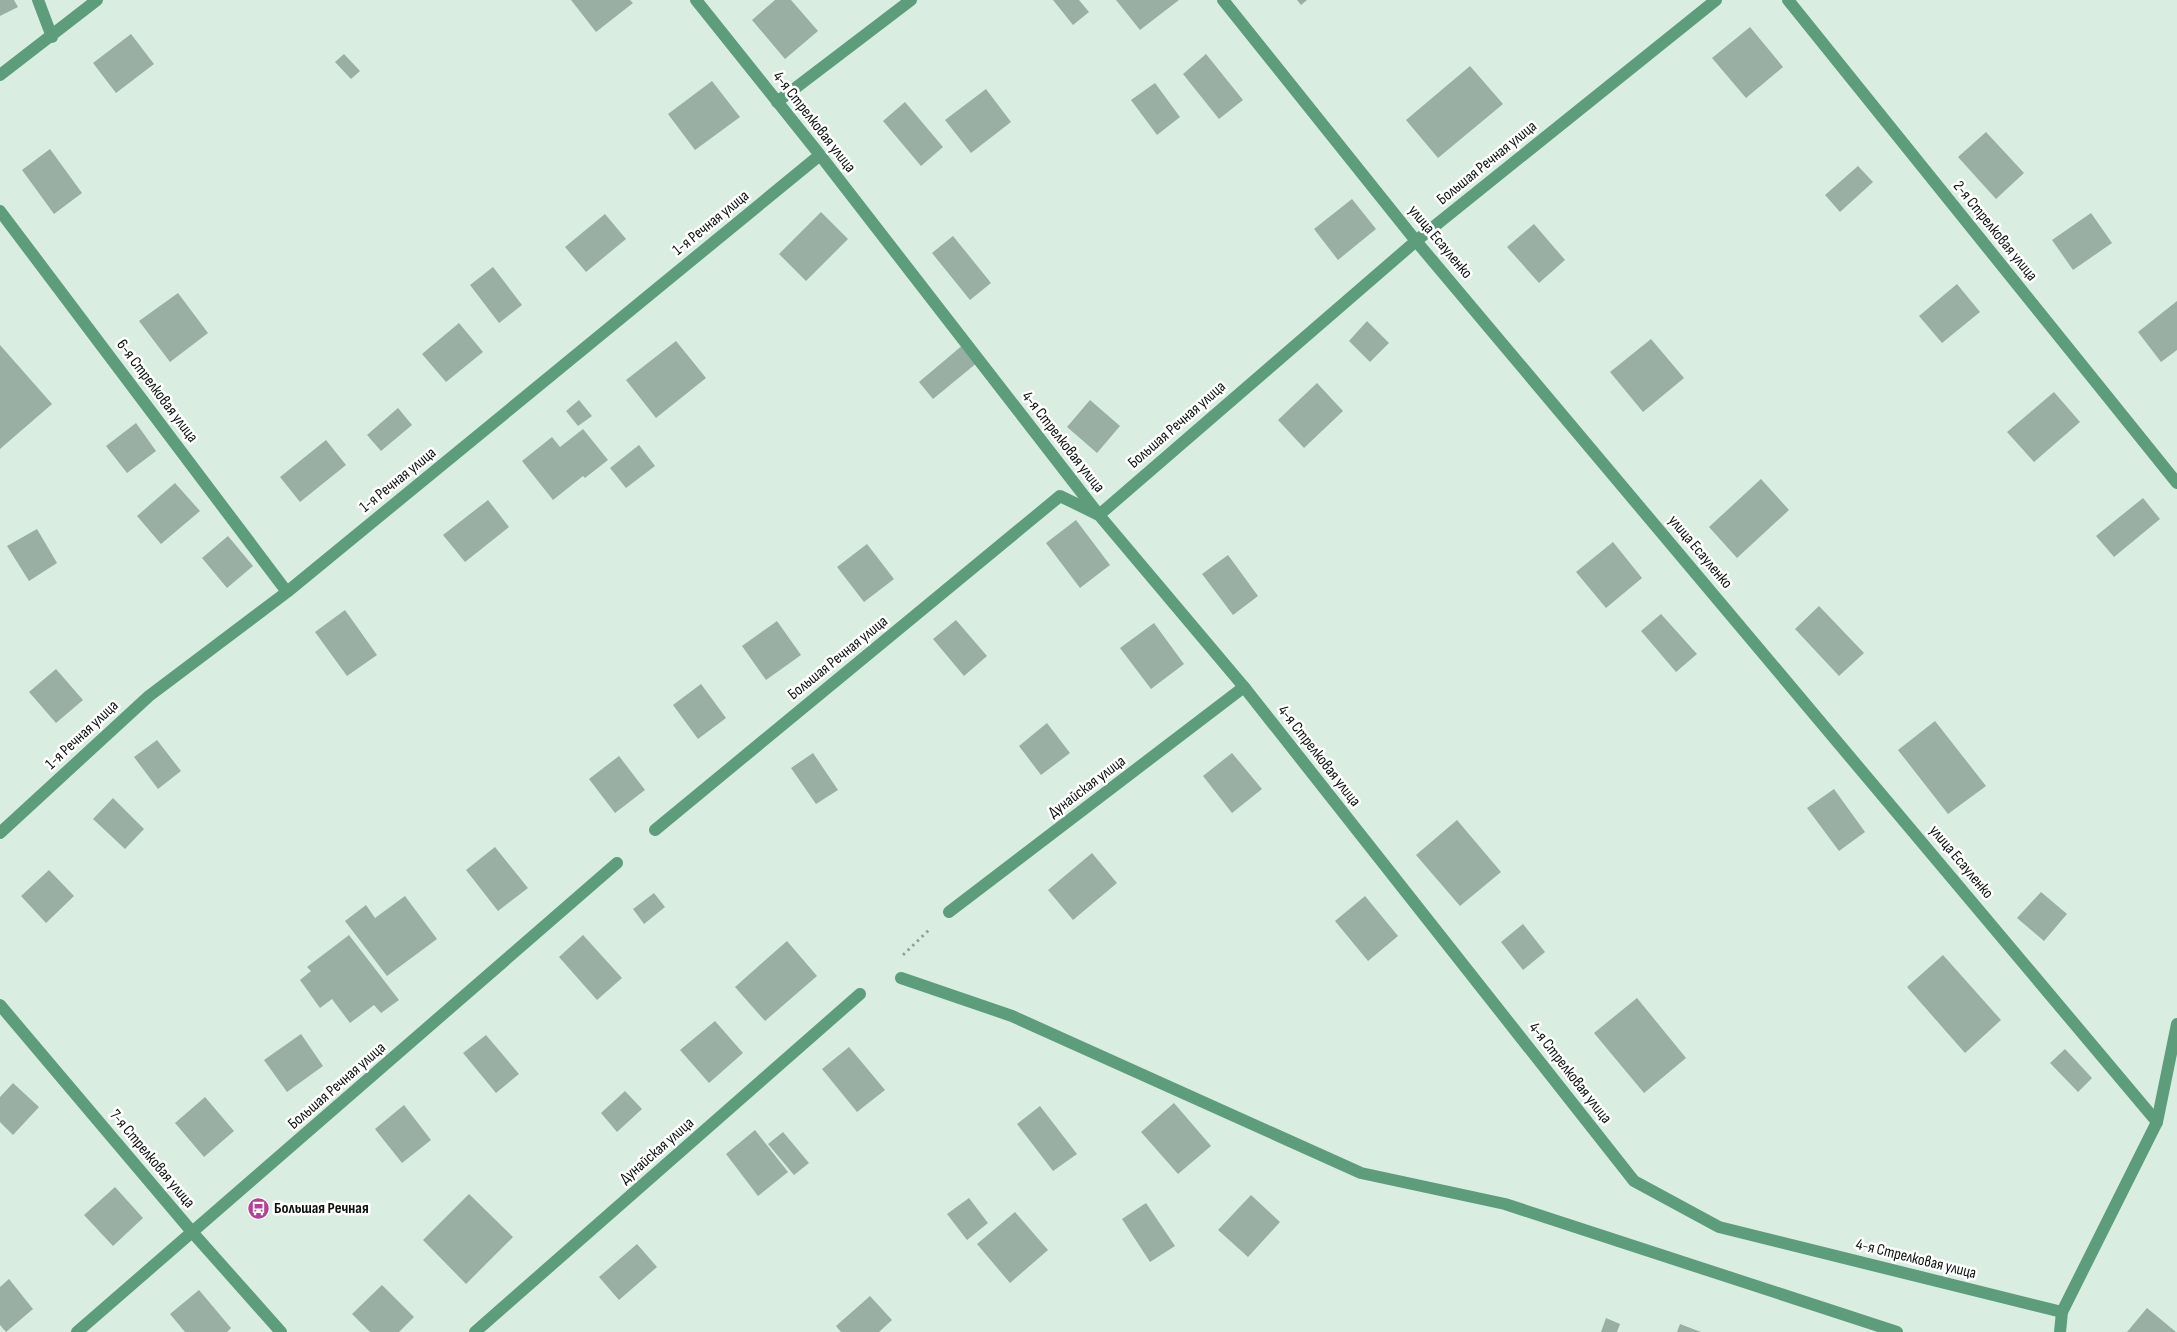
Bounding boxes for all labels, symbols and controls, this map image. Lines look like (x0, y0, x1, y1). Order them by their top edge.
street label: 4-я Стрелковая улица (769, 68, 859, 176)
street label: Большая Речная улица (1433, 117, 1541, 209)
street label: 2-я Стрелковая улица (1949, 177, 2041, 285)
street label: 1-я Речная улица (669, 186, 753, 260)
street label: улица Есауленко (1404, 201, 1476, 283)
street label: 6-я Стрелковая улица (112, 336, 202, 446)
street label: Большая Речная улица (1124, 377, 1230, 473)
street label: 4-я Стрелковая улица (1018, 388, 1108, 496)
street label: 1-я Речная улица (356, 443, 440, 517)
street label: улица Есауленко (1664, 511, 1736, 593)
street label: Большая Речная улица (784, 612, 892, 704)
street label: 1-я Речная улица (42, 696, 122, 774)
street label: 4-я Стрелковая улица (1274, 702, 1364, 810)
street label: Дунайская улица (1045, 752, 1129, 822)
street label: улица Есауленко (1925, 821, 1997, 903)
street label: 4-я Стрелковая улица (1525, 1019, 1615, 1127)
street label: Большая Речная улица (284, 1038, 390, 1134)
street label: 7-я Стрелковая улица (105, 1106, 199, 1212)
street label: Дунайская улица (616, 1114, 698, 1188)
bus stop icon: Большая Речная (246, 1196, 270, 1220)
place label: Большая Речная (274, 1199, 369, 1218)
street label: 4-я Стрелковая улица (1854, 1235, 1978, 1283)

